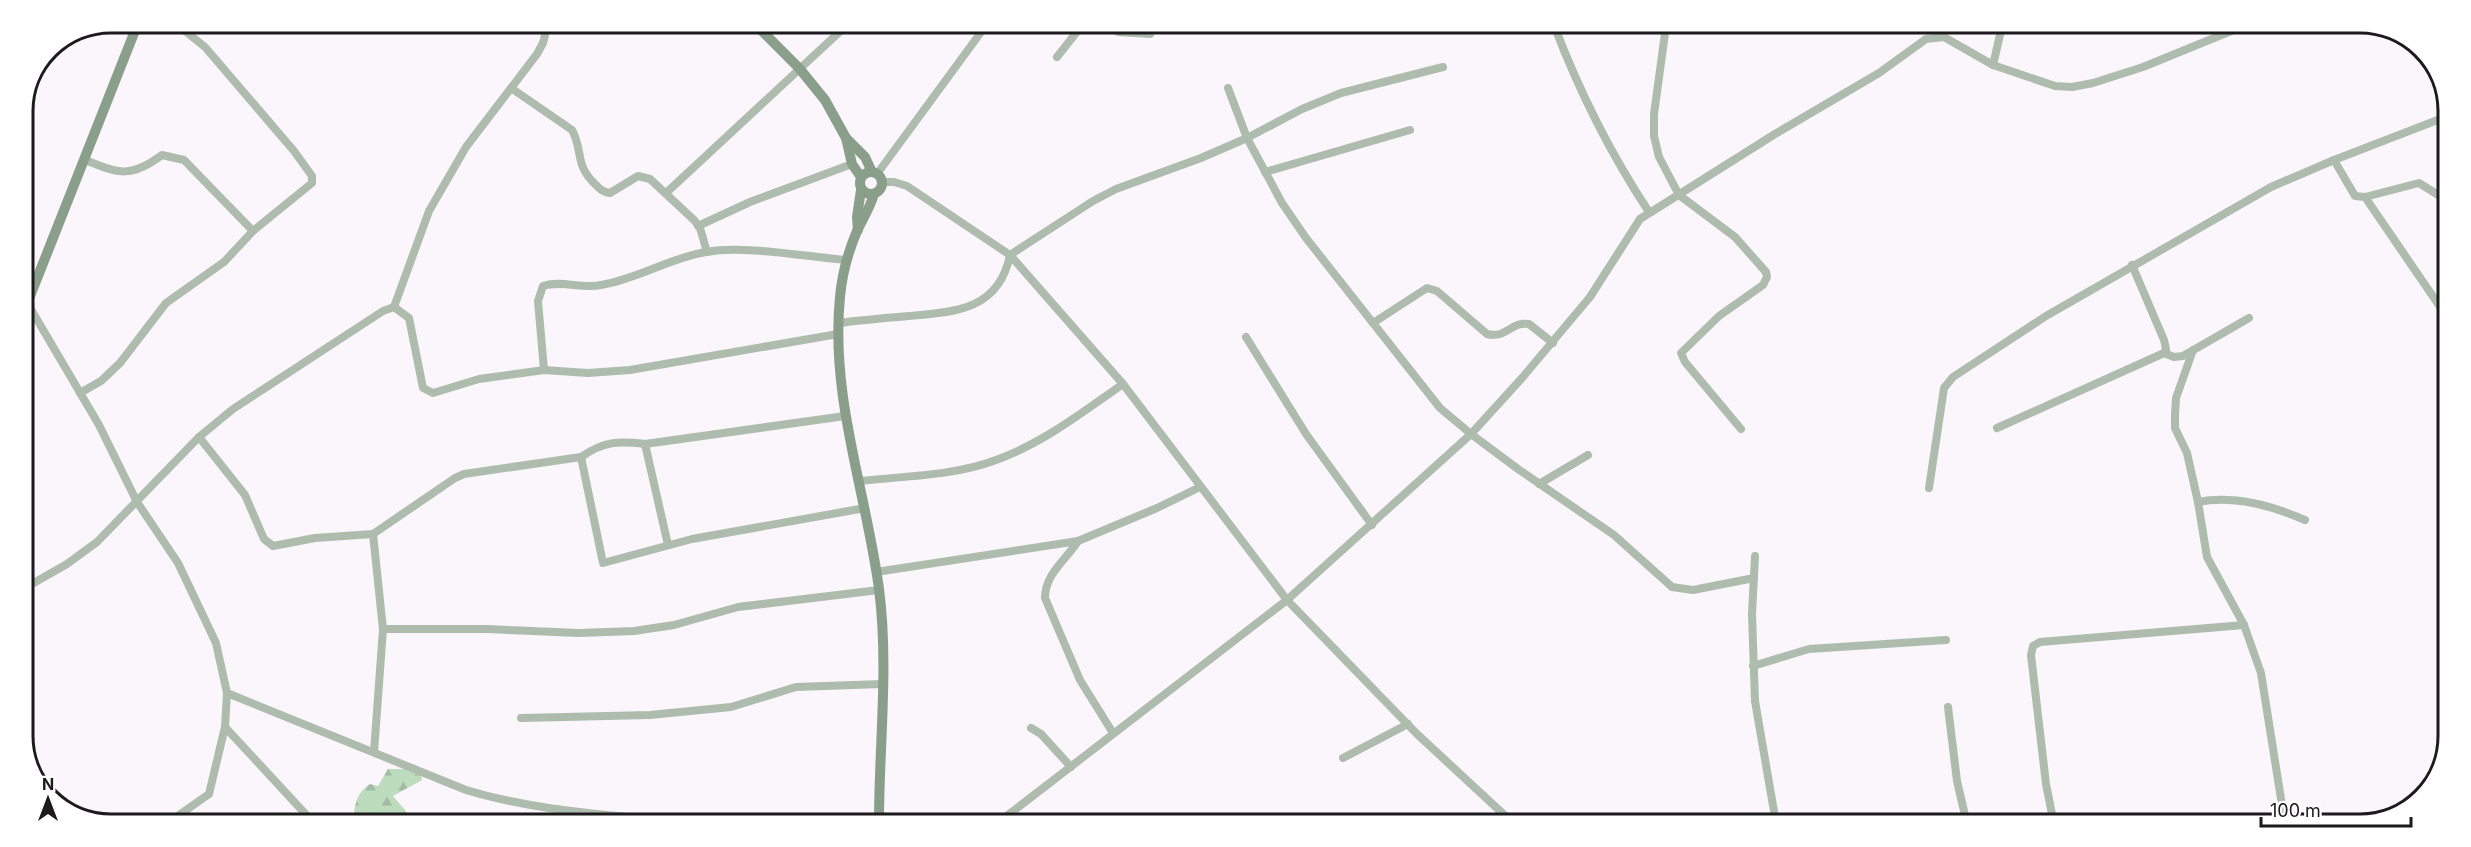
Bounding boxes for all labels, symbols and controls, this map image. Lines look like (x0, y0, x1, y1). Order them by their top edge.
north arrow (18, 769, 78, 829)
text: N (42, 774, 54, 794)
scale bar (2261, 790, 2411, 828)
text: 100 m (2270, 800, 2321, 821)

